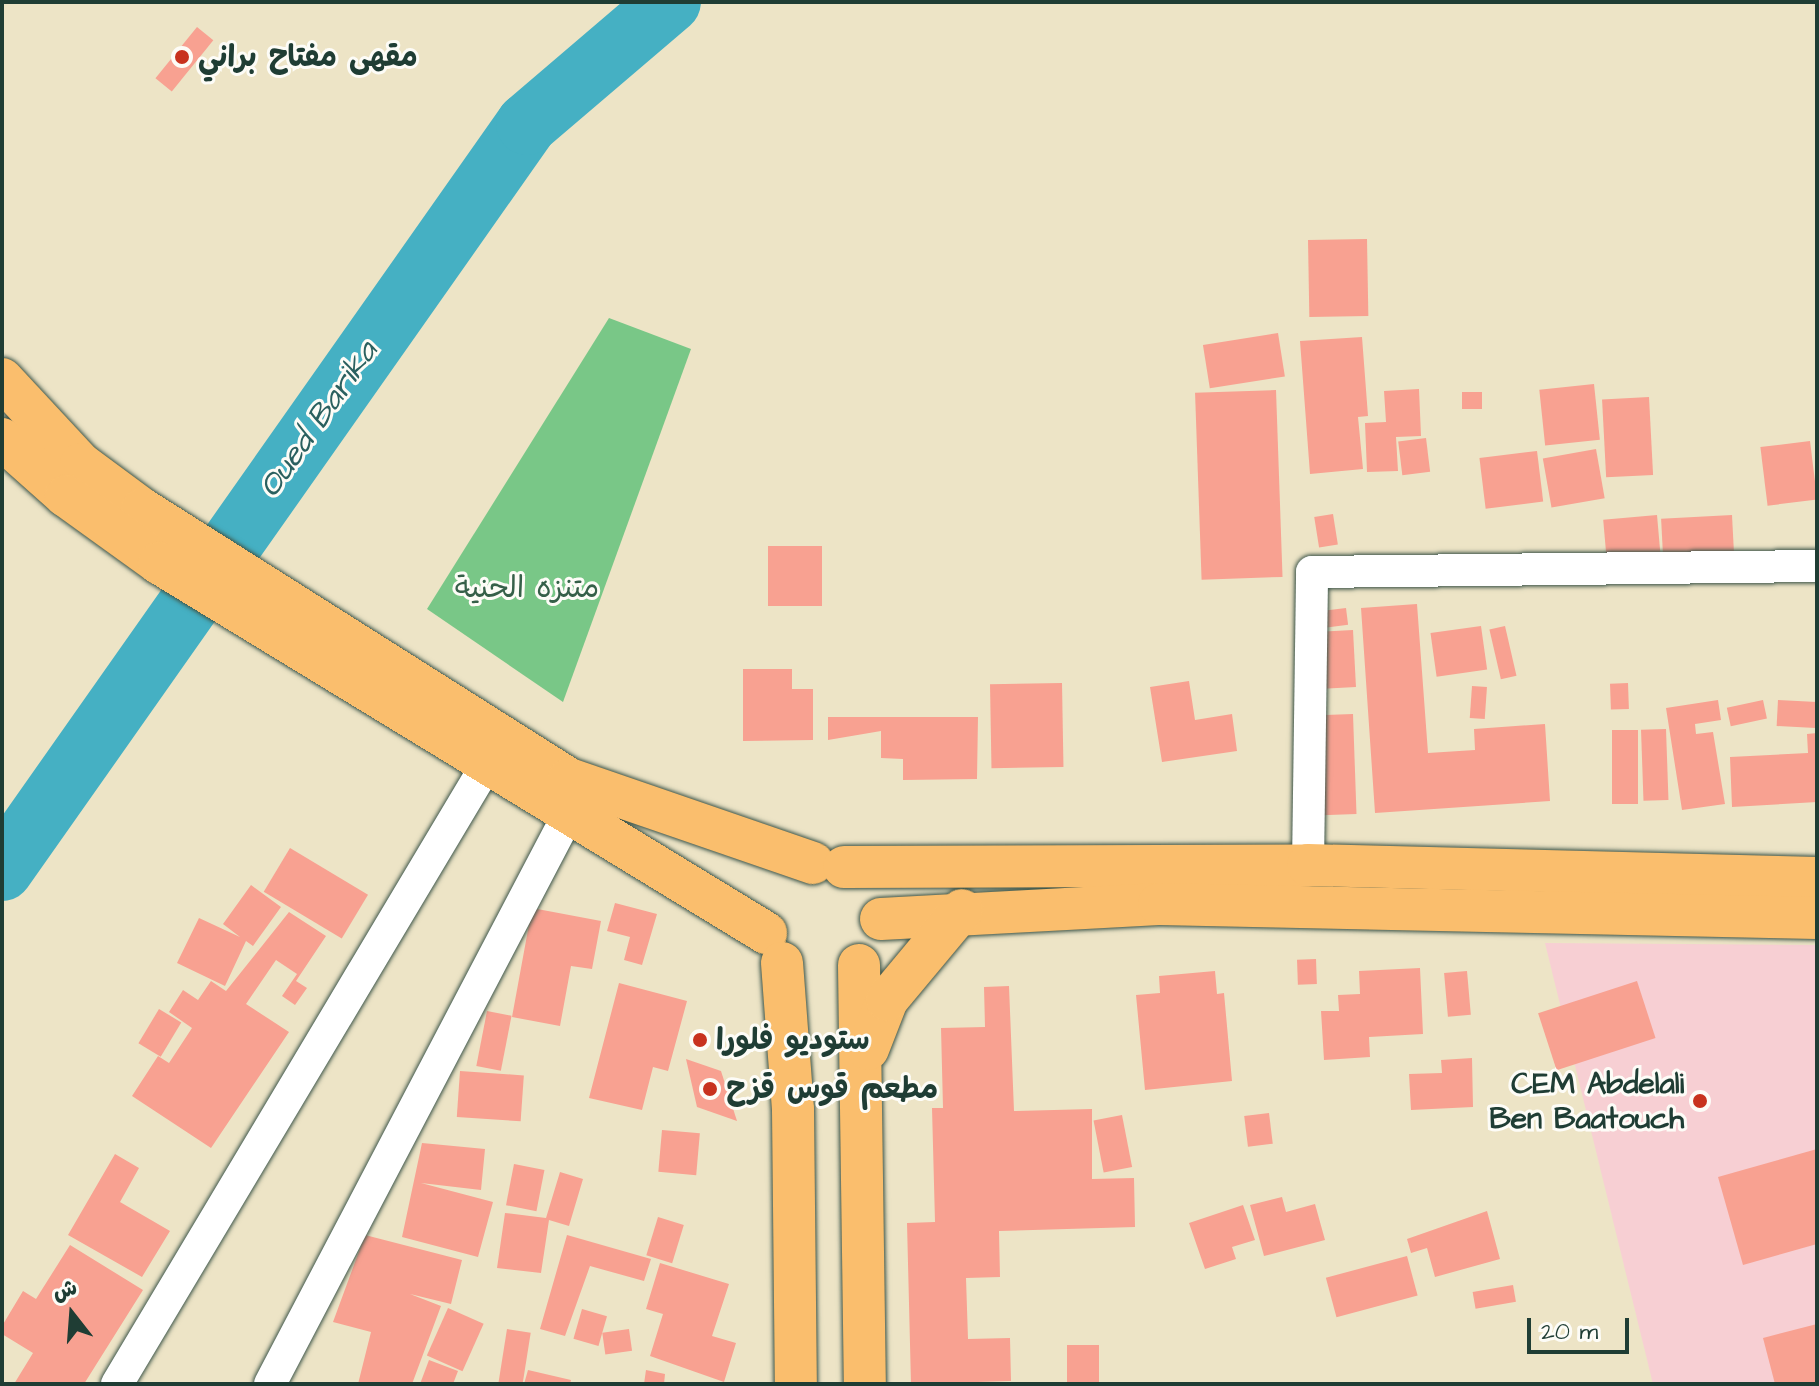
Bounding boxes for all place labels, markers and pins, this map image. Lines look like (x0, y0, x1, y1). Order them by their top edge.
place label: مقهى مفتاح براني (198, 39, 418, 75)
marker: مقهى مفتاح براني (173, 48, 191, 66)
place label: ستوديو فلورا (716, 1022, 870, 1058)
marker: ستوديو فلورا (691, 1031, 709, 1049)
place label: CEM Abdelali Ben Baatouch (1489, 1066, 1684, 1136)
place label: مطعم قوس قزح (726, 1071, 938, 1107)
marker: مطعم قوس قزح (701, 1080, 719, 1098)
marker: CEM Abdelali Ben Baatouch (1691, 1092, 1709, 1110)

